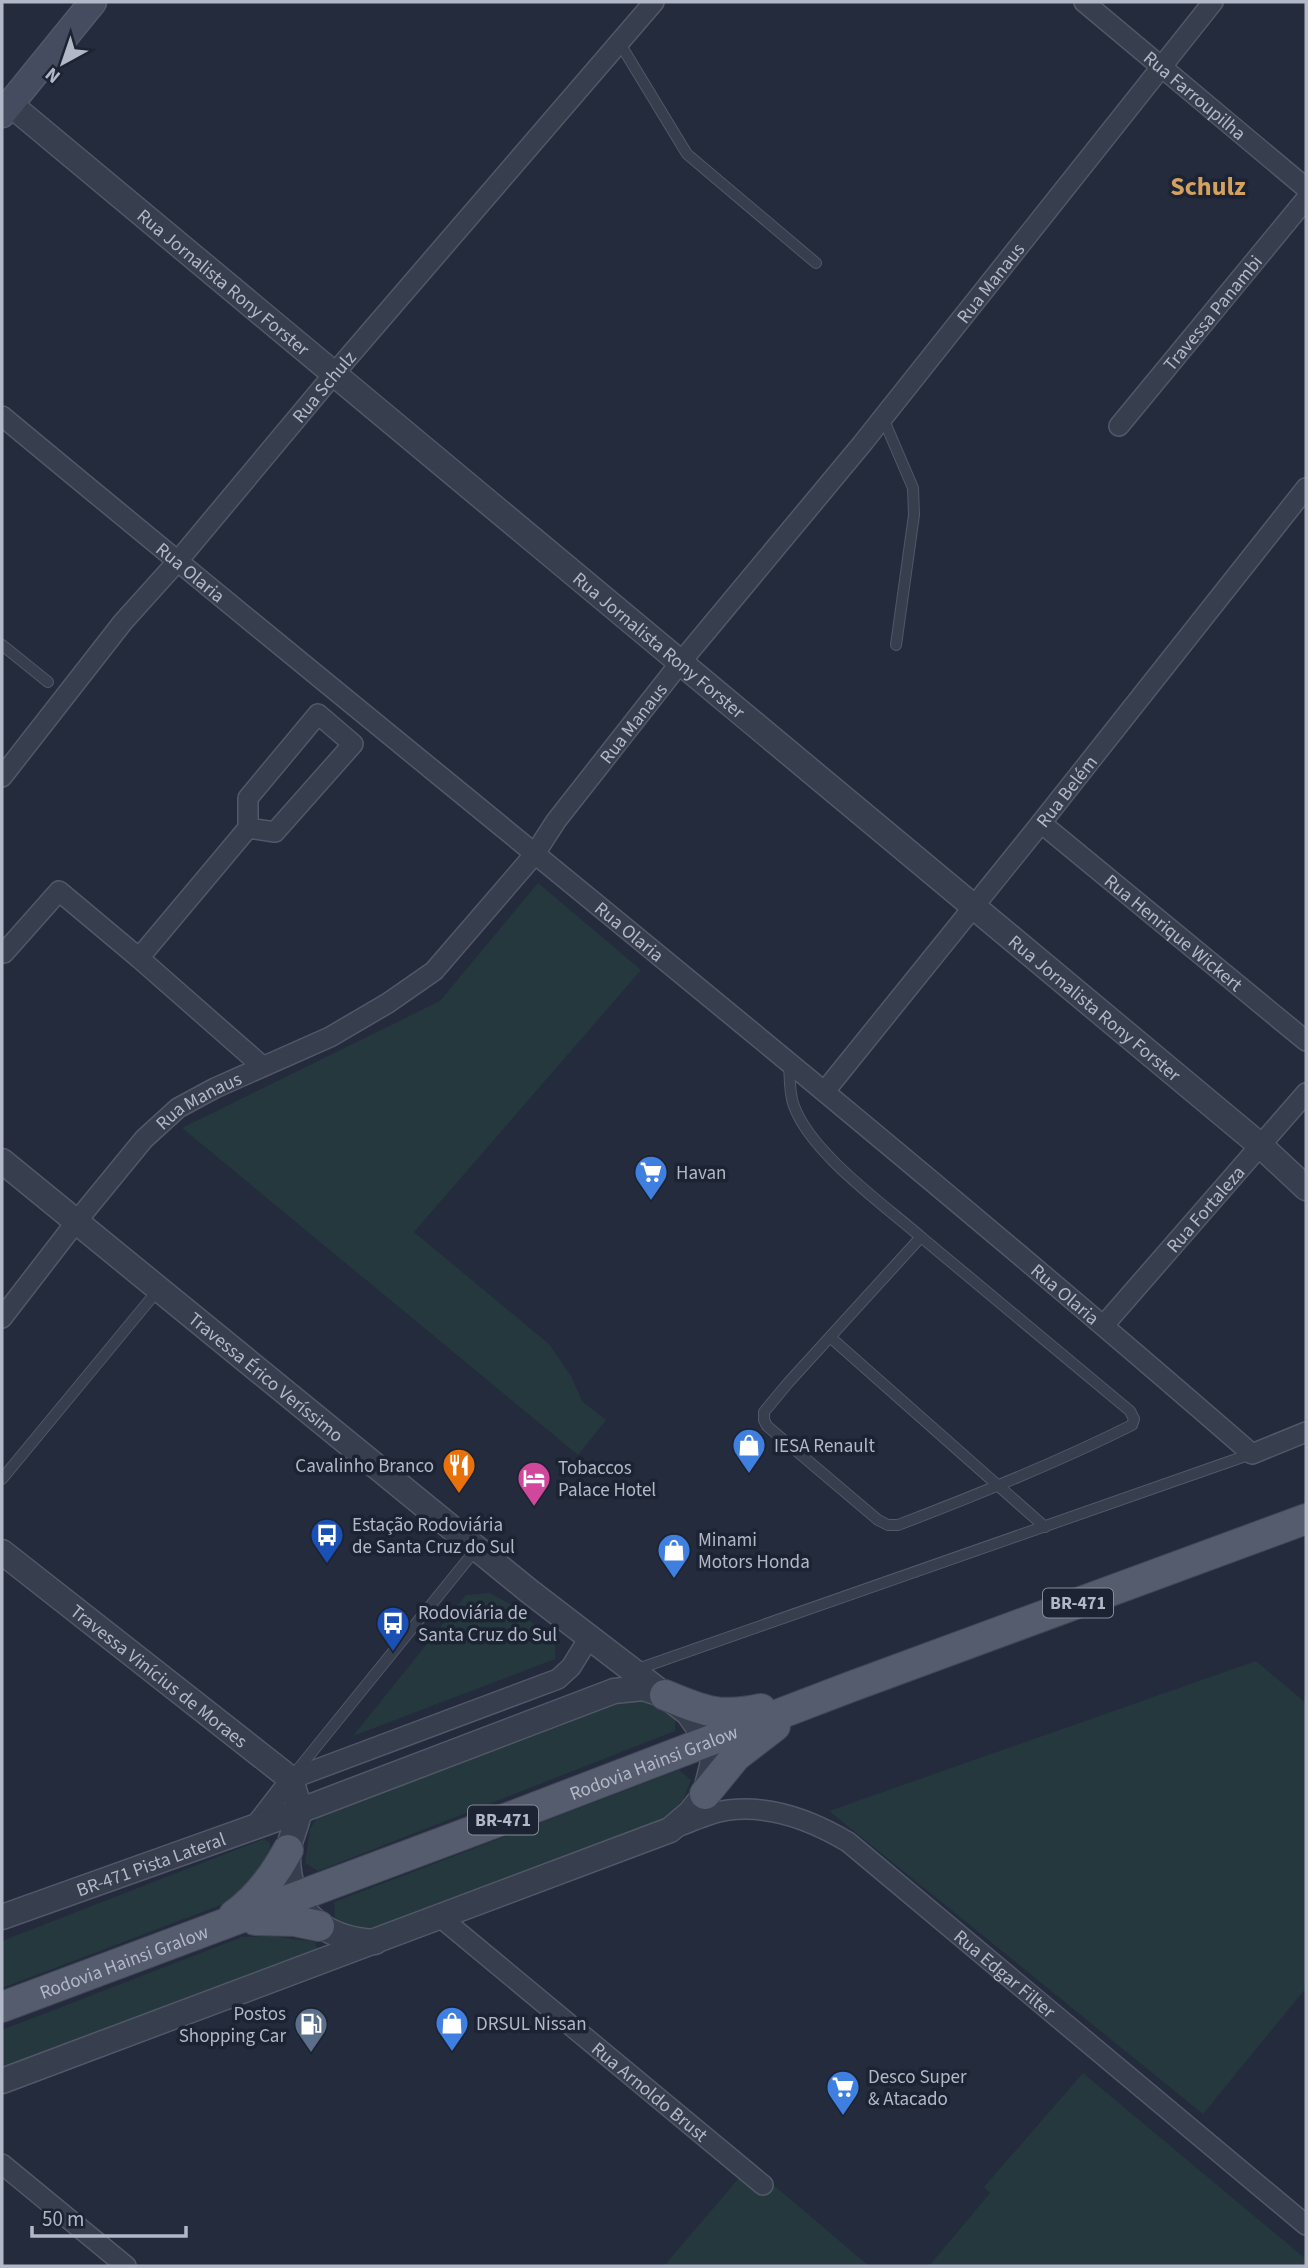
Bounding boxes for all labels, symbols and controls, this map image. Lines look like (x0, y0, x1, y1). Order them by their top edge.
north arrow (28, 28, 98, 98)
street label: Rua Farroupilha (1137, 45, 1251, 147)
text: N (40, 60, 67, 89)
district label: Schulz (1170, 168, 1246, 205)
street label: Rua Jornalista Rony Forster (131, 203, 315, 363)
street label: Rua Manaus (951, 237, 1032, 330)
street label: Travessa Panambi (1158, 250, 1270, 377)
street label: Rua Schulz (286, 345, 363, 429)
street label: Rua Olaria (149, 537, 230, 610)
street label: Rua Jornalista Rony Forster (566, 566, 751, 726)
street label: Rua Manaus (594, 678, 675, 770)
street label: Rua Belém (1030, 750, 1105, 834)
street label: Rua Henrique Wickert (1098, 868, 1248, 999)
street label: Rua Olaria (588, 896, 669, 969)
street label: Rua Jornalista Rony Forster (1002, 929, 1186, 1089)
street label: Rua Manaus (150, 1066, 246, 1137)
supermarket icon: Havan (632, 1153, 670, 1202)
place label: Havan (676, 1160, 726, 1187)
street label: Rua Fortaleza (1161, 1160, 1252, 1259)
street label: Rua Olaria (1024, 1258, 1105, 1332)
street label: Travessa Érico Veríssimo (182, 1306, 349, 1449)
shop icon: IESA Renault (730, 1426, 768, 1475)
place label: IESA Renault (774, 1433, 875, 1460)
restaurant icon: Cavalinho Branco (440, 1446, 478, 1495)
place label: Cavalinho Branco (295, 1453, 434, 1480)
place label: Tobaccos Palace Hotel (558, 1455, 656, 1504)
hotel icon: Tobaccos Palace Hotel (515, 1459, 553, 1508)
place label: Estação Rodoviária de Santa Cruz do Sul (352, 1512, 515, 1561)
bus stop icon: Estação Rodoviária de Santa Cruz do Sul (308, 1516, 346, 1565)
place label: Minami Motors Honda (698, 1527, 810, 1576)
shop icon: Minami Motors Honda (655, 1531, 693, 1580)
road number: BR-471 (1043, 1588, 1113, 1618)
street label: Travessa Vinícius de Moraes (64, 1599, 253, 1755)
place label: Rodoviária de Santa Cruz do Sul (418, 1600, 557, 1649)
bus stop icon: Rodoviária de Santa Cruz do Sul (374, 1604, 412, 1653)
street label: Rodovia Hainsi Gralow (566, 1719, 742, 1808)
road number: BR-471 (468, 1806, 538, 1834)
street label: BR-471 Pista Lateral (73, 1826, 230, 1904)
street label: Rodovia Hainsi Gralow (36, 1919, 213, 2007)
street label: Rua Edgar Filter (947, 1924, 1061, 2025)
place label: Postos Shopping Car (179, 2001, 286, 2050)
shop icon: DRSUL Nissan (433, 2004, 471, 2053)
fuel station icon: Postos Shopping Car (292, 2005, 330, 2054)
place label: DRSUL Nissan (476, 2011, 587, 2038)
street label: Rua Arnoldo Brust (585, 2036, 714, 2149)
place label: Desco Super & Atacado (868, 2064, 967, 2113)
supermarket icon: Desco Super & Atacado (824, 2068, 862, 2117)
scale bar (32, 2194, 186, 2238)
text: 50 m (42, 2204, 84, 2234)

